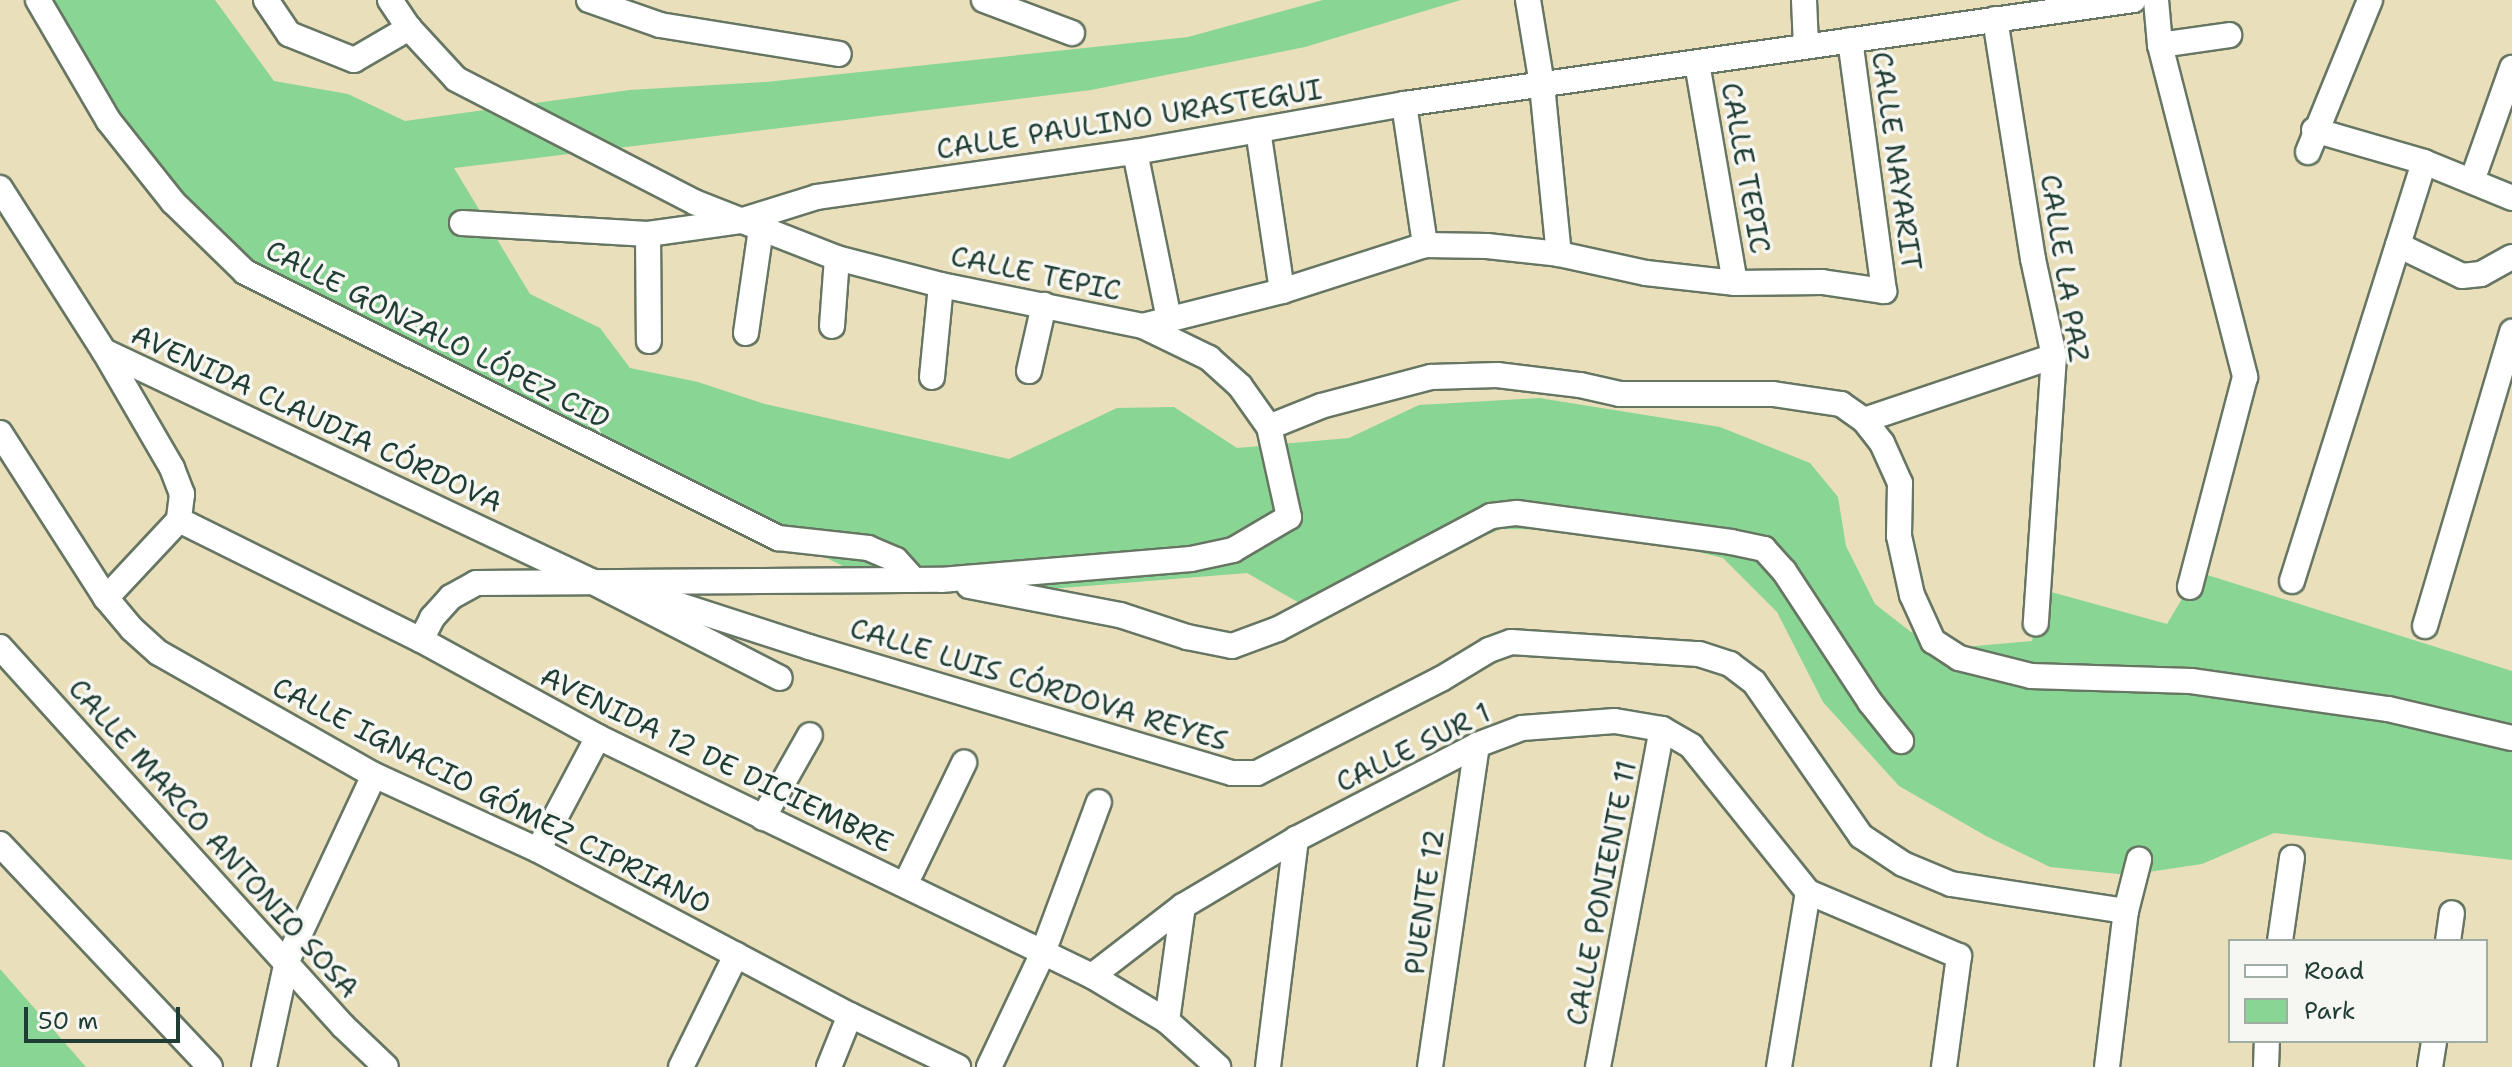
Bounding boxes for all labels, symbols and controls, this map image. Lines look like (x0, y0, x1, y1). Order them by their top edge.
street label: CALLE NAYARIT (1865, 49, 1929, 273)
street label: CALLE PAULINO URASTEGUI (934, 72, 1324, 166)
street label: CALLE TEPIC (1714, 80, 1778, 256)
street label: CALLE LA PAZ (2034, 172, 2096, 364)
street label: CALLE GONZALO LÓPEZ CID (260, 232, 616, 436)
street label: CALLE TEPIC (948, 239, 1124, 307)
street label: AVENIDA CLAUDIA CÓRDOVA (126, 317, 508, 519)
street label: CALLE LUIS CÓRDOVA REYES (846, 610, 1232, 758)
street label: AVENIDA 12 DE DICIEMBRE (535, 659, 899, 859)
street label: CALLE IGNACIO GÓMEZ CIPRIANO (267, 669, 717, 921)
street label: CALLE MARCO ANTONIO SOSA (62, 672, 366, 1004)
street label: CALLE SUR 1 (1330, 695, 1496, 799)
street label: CALLE PONIENTE 11 (1559, 758, 1643, 1028)
street label: PUENTE 12 (1397, 827, 1451, 977)
legend (2228, 939, 2488, 1043)
text: Road (2304, 955, 2364, 987)
scale bar (28, 991, 184, 1041)
text: Park (2304, 995, 2356, 1027)
text: 50 m (38, 1005, 98, 1037)

